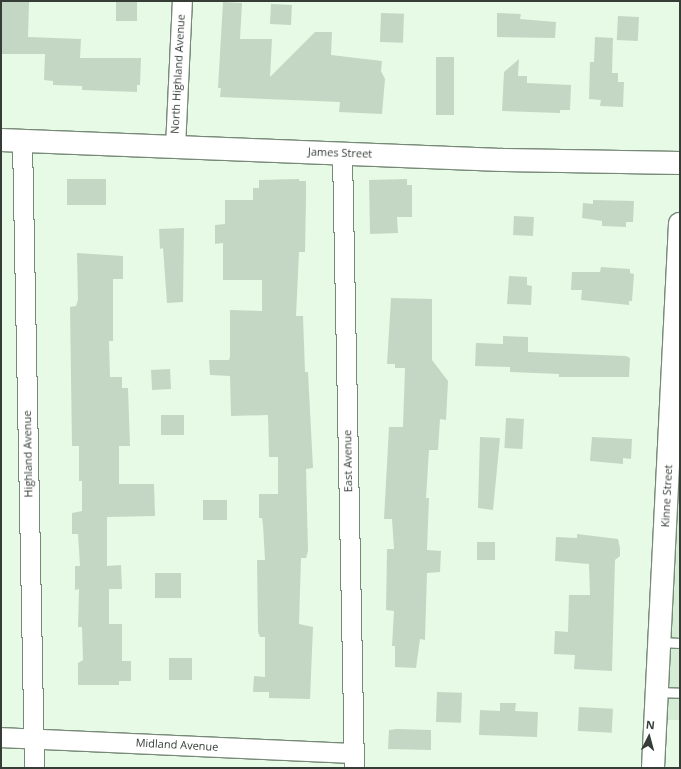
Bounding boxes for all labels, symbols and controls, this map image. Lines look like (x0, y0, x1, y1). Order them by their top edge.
street label: North Highland Avenue (168, 14, 188, 134)
street label: James Street (308, 145, 372, 161)
street label: Highland Avenue (21, 410, 35, 498)
street label: East Avenue (341, 430, 355, 492)
street label: Kinne Street (659, 464, 675, 528)
north arrow (629, 717, 669, 757)
text: N (645, 717, 656, 732)
street label: Midland Avenue (135, 736, 219, 754)

